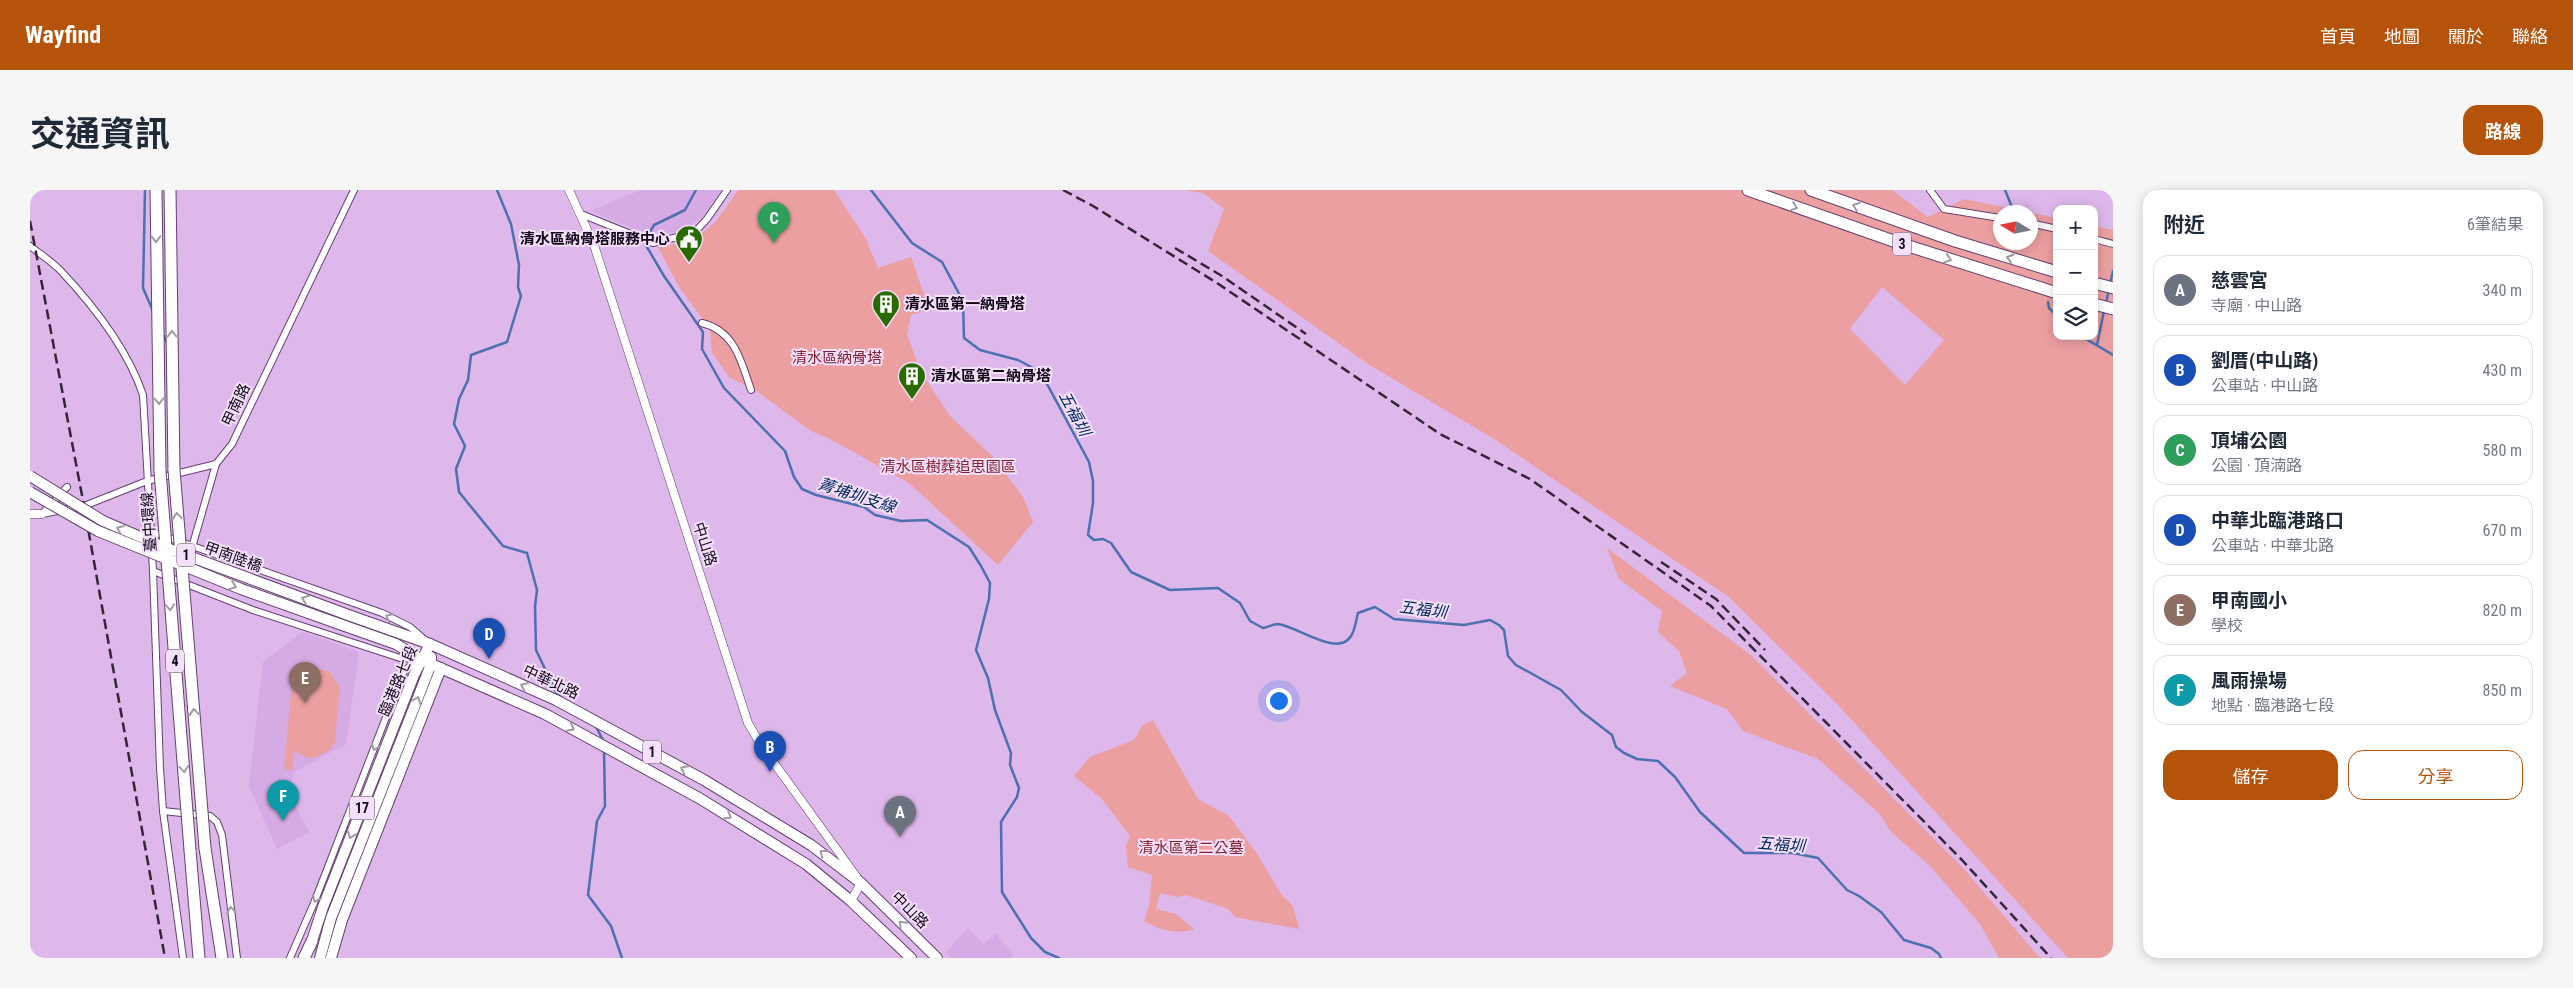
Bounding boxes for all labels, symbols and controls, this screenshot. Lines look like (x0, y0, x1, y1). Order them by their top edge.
text: Wayfind (25, 21, 101, 49)
text: 首頁 (2320, 26, 2356, 47)
text: 地圖 (2384, 26, 2420, 47)
text: 關於 (2448, 26, 2484, 47)
text: 聯絡 (2512, 26, 2548, 47)
button: 路線 (2463, 105, 2543, 155)
text: 交通資訊 (30, 114, 170, 155)
one-way arrow (1789, 201, 1798, 211)
pin: C (758, 202, 790, 243)
one-way arrow (1853, 202, 1861, 212)
north arrow (1993, 205, 2038, 250)
map controls (2053, 205, 2098, 340)
button: + (2053, 205, 2098, 250)
text: 附近 (2163, 213, 2205, 237)
text: 6筆結果 (2467, 215, 2523, 234)
public building icon: 清水區納骨塔服務中心 (674, 224, 704, 263)
place label: 清水區納骨塔服務中心 (520, 230, 670, 248)
road number: 3 (1893, 232, 1911, 256)
one-way arrow (151, 235, 162, 243)
button: − (2053, 250, 2098, 295)
one-way arrow (1943, 253, 1952, 263)
one-way arrow (2007, 254, 2015, 264)
text: 慈雲宮 (2211, 269, 2268, 292)
text: A (2175, 281, 2185, 300)
text: 340 m (2483, 281, 2522, 300)
building icon: 清水區第一納骨塔 (871, 289, 901, 328)
place label: 清水區第一納骨塔 (905, 295, 1025, 313)
button: layers (2053, 295, 2098, 340)
text: 寺廟 · 中山路 (2211, 296, 2302, 315)
one-way arrow (166, 329, 177, 337)
park label: 清水區納骨塔 (792, 349, 882, 367)
text: 劉厝(中山路) (2211, 349, 2318, 372)
building icon: 清水區第二納骨塔 (897, 361, 927, 400)
text: B (2176, 361, 2184, 380)
text: 430 m (2483, 361, 2522, 380)
place label: 清水區第二納骨塔 (931, 367, 1051, 385)
text: 公車站 · 中山路 (2211, 376, 2318, 395)
street label: 甲南路 (218, 381, 254, 429)
water label: 五福圳 (1055, 388, 1095, 441)
one-way arrow (154, 398, 164, 405)
text: 頂埔公園 (2211, 429, 2287, 452)
text: C (2175, 441, 2185, 460)
text: 580 m (2483, 441, 2522, 460)
text: 公園 · 頂湳路 (2211, 456, 2302, 475)
park label: 清水區樹葬追思園區 (880, 458, 1016, 476)
water label: 菁埔圳支線 (816, 474, 900, 517)
street label: 臺中環線 (138, 491, 160, 553)
text: 中華北臨港路口 (2211, 509, 2344, 532)
one-way arrow (172, 511, 183, 519)
street label: 中山路 (689, 520, 721, 568)
text: D (2175, 521, 2185, 540)
text: 670 m (2483, 521, 2522, 540)
one-way arrow (116, 524, 125, 535)
text: 公車站 · 中華北路 (2211, 536, 2334, 555)
street label: 甲南陸橋 (202, 538, 264, 576)
road number: 1 (177, 544, 195, 566)
one-way arrow (228, 580, 236, 590)
text: 甲南國小 (2211, 589, 2287, 612)
one-way arrow (301, 595, 310, 605)
water label: 五福圳 (1398, 597, 1450, 622)
text: E (2176, 601, 2184, 620)
text: 820 m (2483, 601, 2522, 620)
one-way arrow (165, 603, 176, 611)
one-way arrow (386, 613, 395, 623)
text: 學校 (2211, 616, 2243, 635)
pin: D (473, 618, 505, 659)
street label: 臨港路七段 (375, 643, 421, 719)
road number: 4 (166, 650, 184, 672)
street label: 中華北路 (520, 661, 582, 703)
pin: E (289, 662, 321, 703)
text: 風雨操場 (2211, 669, 2287, 692)
text: F (2176, 681, 2184, 700)
text: 850 m (2483, 681, 2522, 700)
one-way arrow (520, 682, 529, 692)
your location (1266, 688, 1292, 714)
one-way arrow (411, 696, 422, 705)
text: 地點 · 臨港路七段 (2211, 696, 2334, 715)
one-way arrow (189, 708, 200, 716)
one-way arrow (566, 722, 575, 732)
pin: B (754, 731, 786, 772)
road number: 1 (643, 740, 661, 764)
one-way arrow (371, 742, 381, 751)
button: 儲存 (2163, 750, 2338, 800)
button: 分享 (2348, 750, 2523, 800)
one-way arrow (178, 765, 189, 773)
one-way arrow (680, 765, 689, 775)
pin: F (267, 780, 299, 821)
road number: 17 (350, 796, 374, 820)
pin: A (884, 796, 916, 837)
one-way arrow (722, 809, 731, 819)
one-way arrow (347, 830, 358, 839)
water label: 五福圳 (1756, 833, 1808, 856)
park label: 清水區第二公墓 (1138, 839, 1244, 857)
one-way arrow (819, 850, 828, 859)
street label: 中山路 (888, 888, 932, 932)
one-way arrow (312, 894, 322, 902)
one-way arrow (226, 905, 237, 913)
one-way arrow (899, 920, 908, 929)

